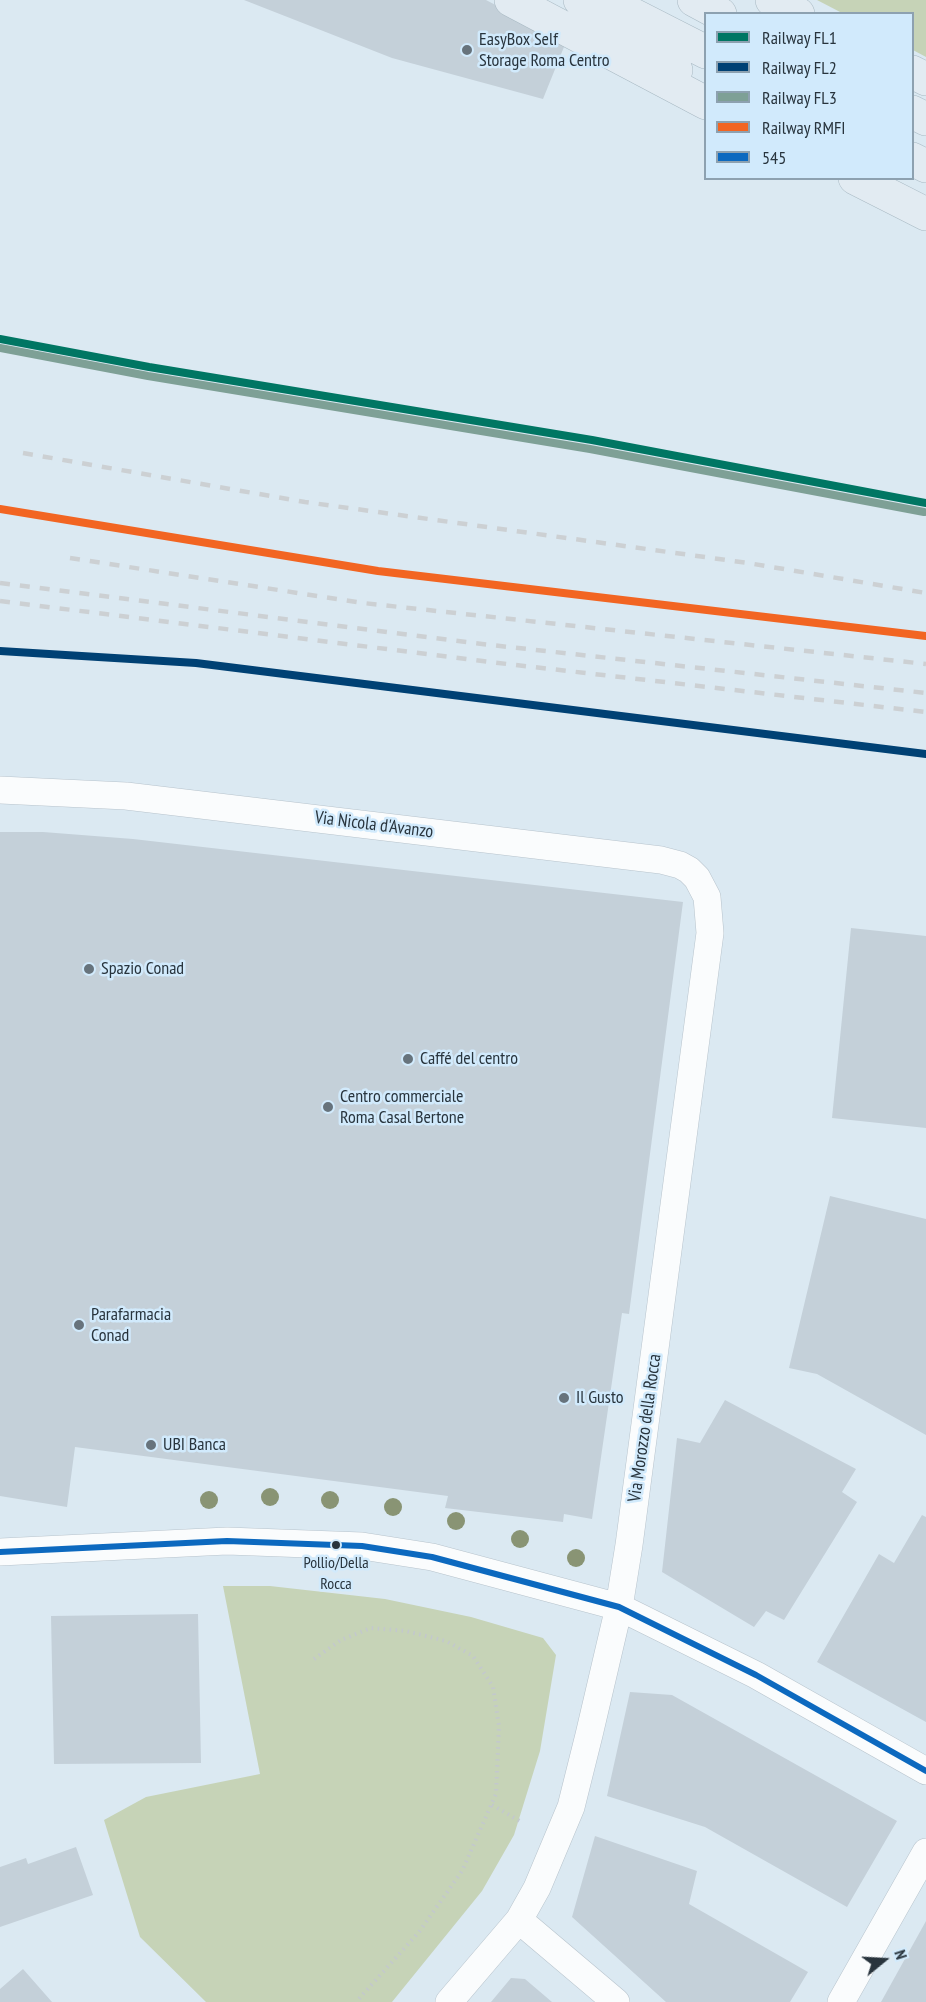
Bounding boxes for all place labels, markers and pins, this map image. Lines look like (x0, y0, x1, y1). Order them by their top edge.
place label: EasyBox Self Storage Roma Centro (479, 29, 610, 72)
marker: EasyBox Self Storage Roma Centro (460, 43, 474, 57)
place label: Spazio Conad (101, 958, 184, 980)
marker: Spazio Conad (82, 962, 96, 976)
place label: Caffé del centro (420, 1048, 518, 1070)
marker: Caffé del centro (401, 1052, 415, 1066)
place label: Centro commerciale Roma Casal Bertone (340, 1086, 464, 1128)
marker: Centro commerciale Roma Casal Bertone (321, 1100, 335, 1114)
place label: Parafarmacia Conad (91, 1304, 171, 1346)
marker: Parafarmacia Conad (72, 1318, 86, 1332)
place label: Il Gusto (576, 1387, 624, 1409)
marker: Il Gusto (557, 1391, 571, 1405)
place label: UBI Banca (163, 1434, 226, 1456)
marker: UBI Banca (144, 1438, 158, 1452)
marker: Pollio/Della Rocca (330, 1539, 342, 1551)
place label: Pollio/Della Rocca (303, 1553, 369, 1591)

